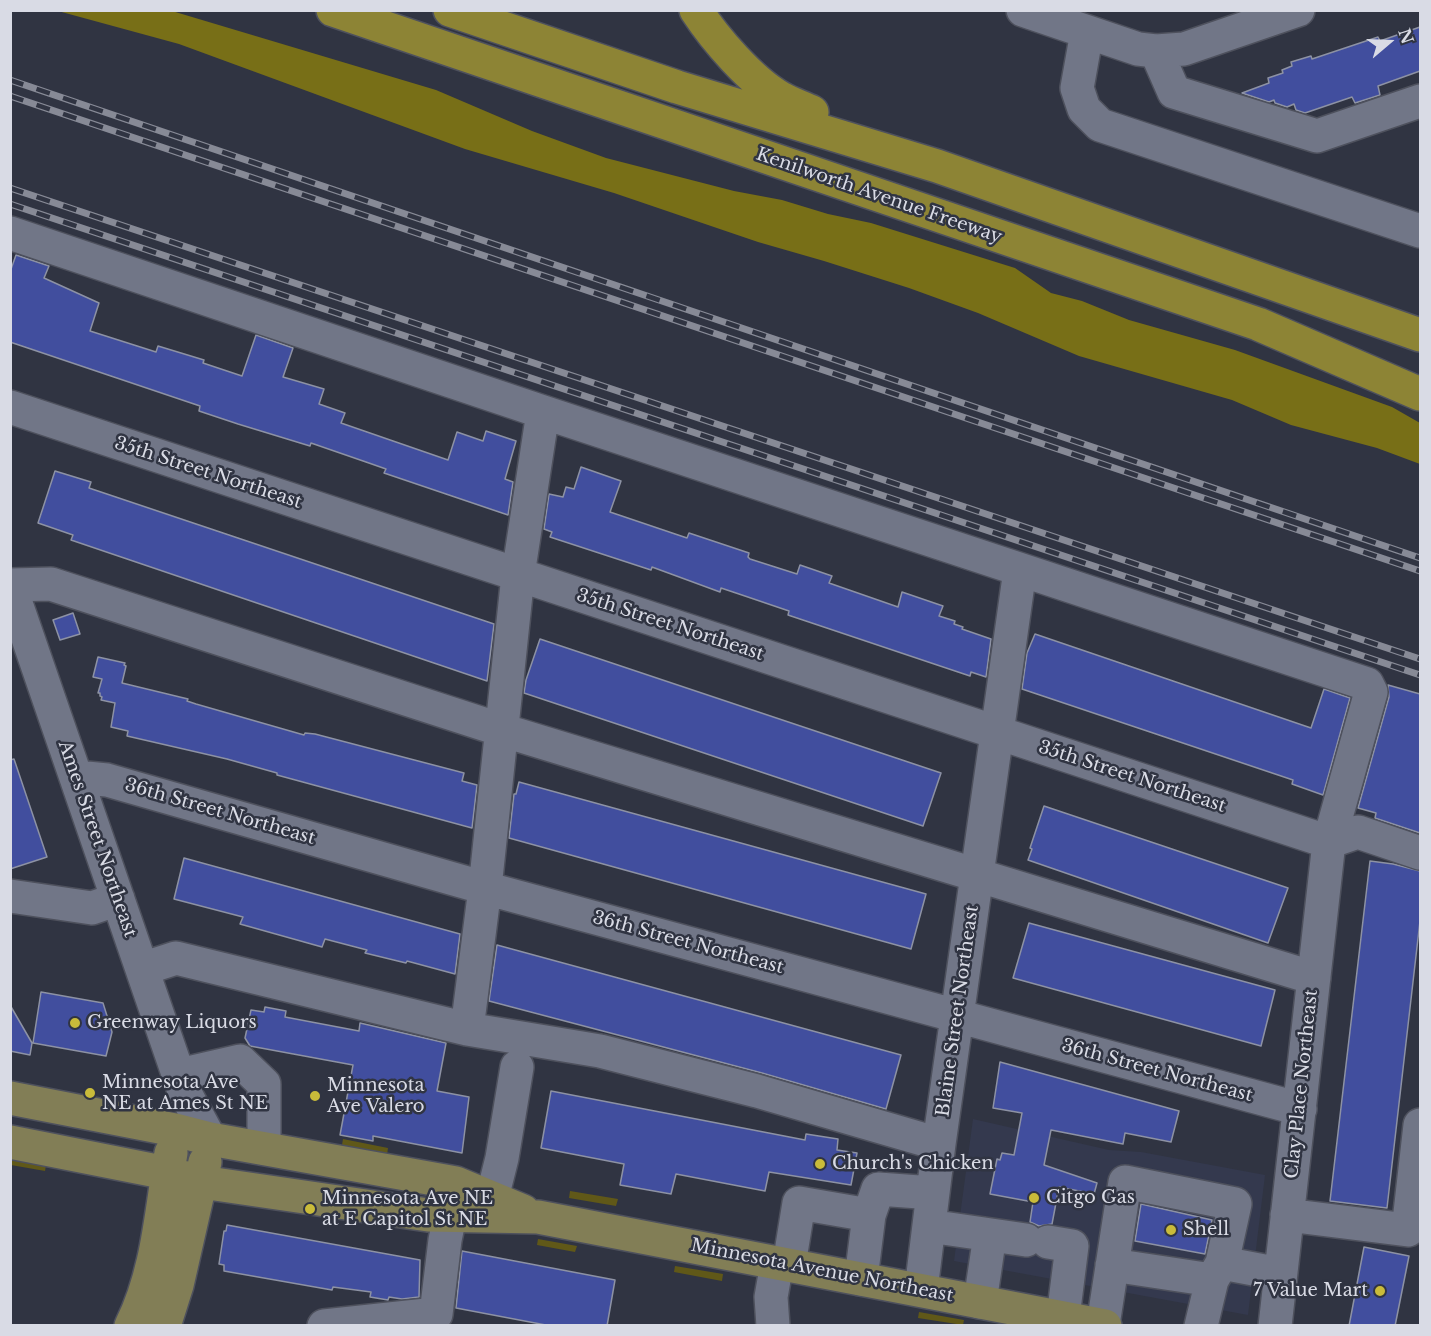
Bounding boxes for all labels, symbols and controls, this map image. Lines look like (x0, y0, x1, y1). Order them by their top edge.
north arrow (1359, 12, 1419, 72)
text: N (1394, 26, 1418, 47)
street label: Kenilworth Avenue Freeway (753, 144, 1005, 248)
street label: 35th Street Northeast (112, 433, 304, 513)
street label: 35th Street Northeast (574, 585, 766, 665)
street label: 35th Street Northeast (1036, 737, 1228, 817)
street label: Ames Street Northeast (53, 738, 141, 940)
street label: 36th Street Northeast (122, 774, 318, 850)
street label: Blaine Street Northeast (932, 904, 984, 1118)
street label: 36th Street Northeast (590, 907, 786, 979)
street label: Clay Place Northeast (1281, 988, 1323, 1180)
place label: Greenway Liquors (87, 1012, 257, 1034)
marker: Greenway Liquors (68, 1016, 82, 1030)
street label: 36th Street Northeast (1059, 1035, 1255, 1107)
place label: Minnesota Ave NE at Ames St NE (102, 1072, 268, 1114)
place label: Minnesota Ave Valero (327, 1075, 425, 1118)
marker: Minnesota Ave NE at Ames St NE (83, 1086, 97, 1100)
marker: Minnesota Ave Valero (308, 1089, 322, 1103)
place label: Church's Chicken (832, 1153, 994, 1175)
marker: Church's Chicken (813, 1157, 827, 1171)
place label: Citgo Gas (1046, 1187, 1135, 1209)
place label: Minnesota Ave NE at E Capitol St NE (322, 1188, 493, 1230)
marker: Citgo Gas (1027, 1191, 1041, 1205)
marker: Minnesota Ave NE at E Capitol St NE (303, 1202, 317, 1216)
place label: Shell (1183, 1219, 1229, 1241)
marker: Shell (1164, 1223, 1178, 1237)
street label: Minnesota Avenue Northeast (689, 1235, 955, 1307)
place label: 7 Value Mart (1253, 1280, 1368, 1302)
marker: 7 Value Mart (1373, 1284, 1387, 1298)

